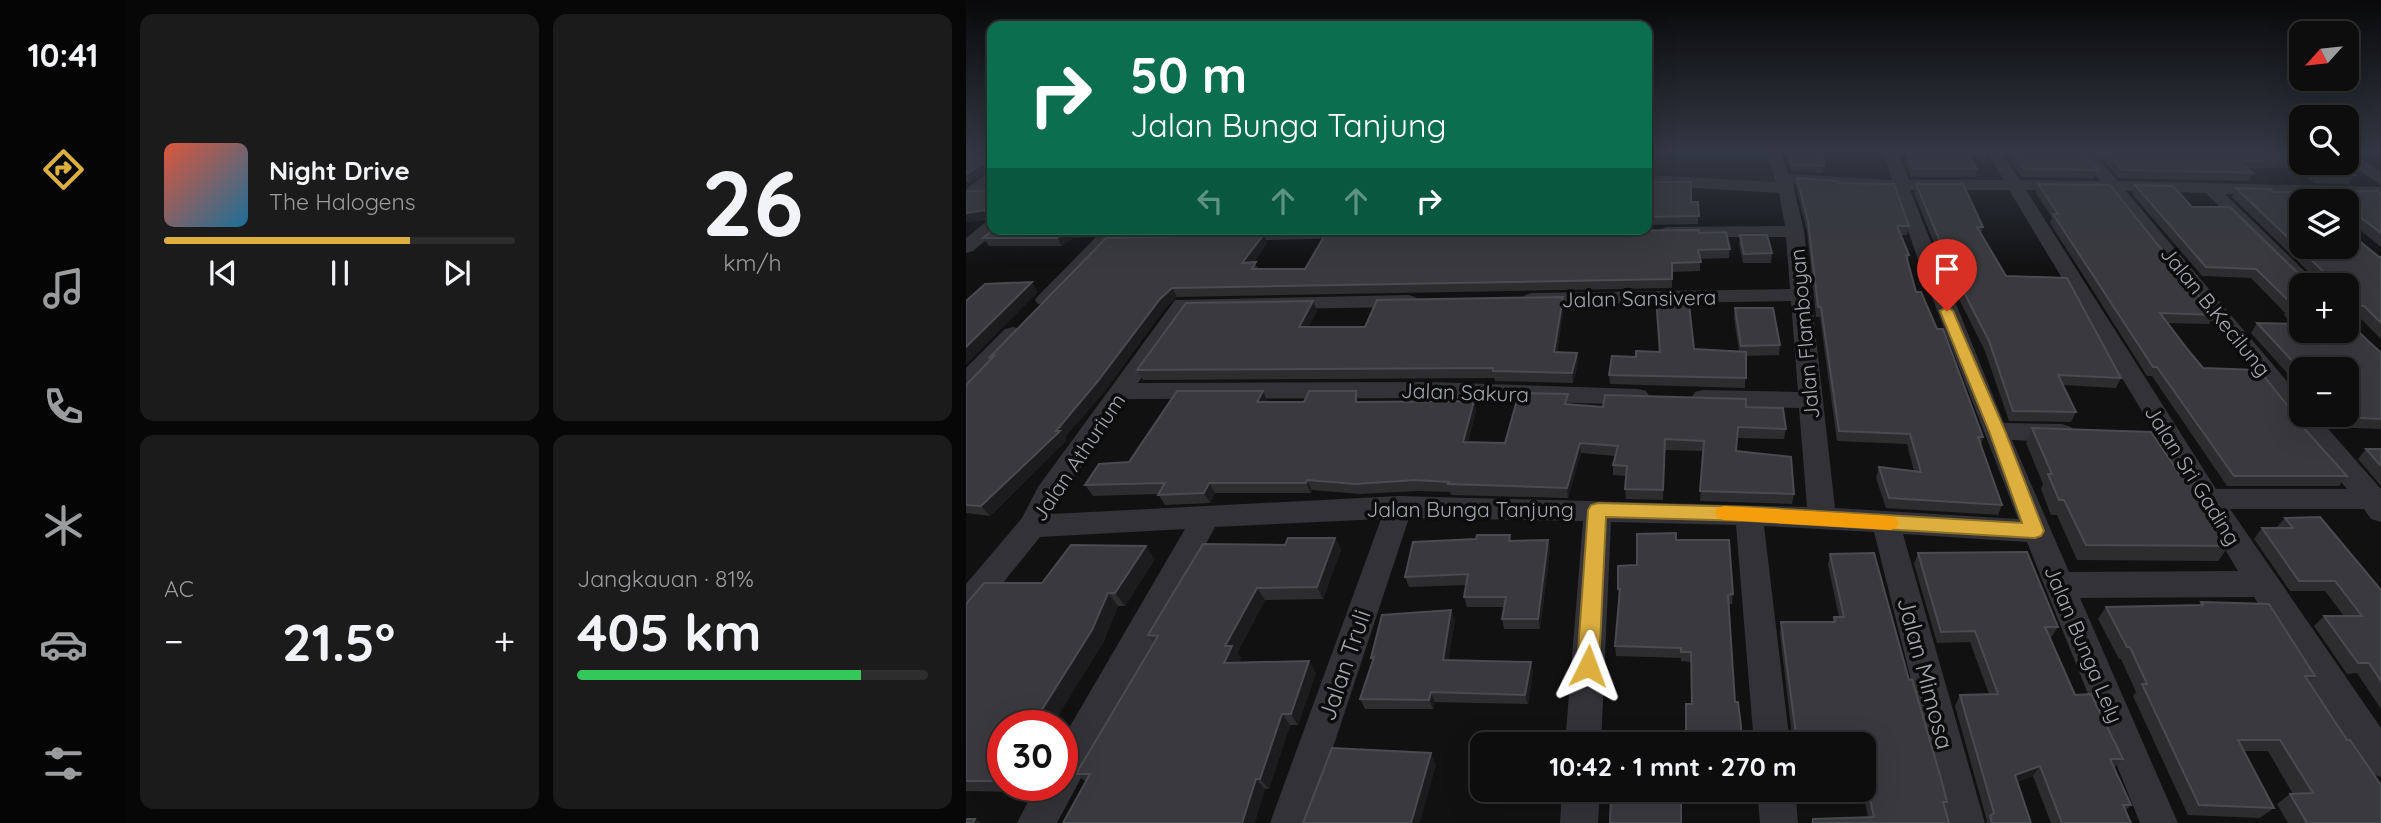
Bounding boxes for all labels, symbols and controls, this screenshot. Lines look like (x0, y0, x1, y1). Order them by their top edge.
north arrow (2289, 21, 2359, 91)
map controls (2289, 21, 2359, 427)
text: 10:41 (27, 35, 99, 75)
text: 50 m (1130, 44, 1247, 105)
icon: right (1015, 49, 1106, 140)
text: Jalan Bunga Tanjung (1130, 105, 1446, 145)
button: search (2289, 105, 2359, 175)
icon: directions (39, 145, 88, 194)
text: 26 (701, 145, 804, 259)
text: Night Drive (269, 154, 410, 187)
icon: left (1191, 182, 1229, 220)
icon: ahead (1264, 182, 1302, 220)
icon: ahead (1337, 182, 1375, 220)
icon: right (1410, 182, 1448, 220)
text: The Halogens (269, 187, 416, 216)
button: layers (2289, 189, 2359, 259)
pin (1917, 239, 1977, 311)
street label: Jalan B.Kecilung (2155, 240, 2277, 382)
text: km/h (723, 248, 782, 277)
street label: Jalan Flamboyan (1784, 248, 1824, 420)
icon: arrive (1928, 250, 1966, 288)
icon: previous (204, 254, 242, 292)
icon: pause (321, 254, 359, 292)
icon: next (438, 254, 476, 292)
icon: music (39, 264, 88, 313)
button: + (2289, 273, 2359, 343)
street label: Jalan Sansivera (1561, 284, 1717, 312)
button: − (2289, 357, 2359, 427)
street label: Jalan Sakura (1400, 377, 1530, 407)
icon: phone (39, 382, 88, 431)
street label: Jalan Athurium (1026, 388, 1130, 526)
street label: Jalan Sri Gading (2139, 400, 2247, 550)
street label: Jalan Bunga Tanjung (1366, 496, 1574, 522)
icon: climate (39, 501, 88, 550)
street label: Jalan Bunga Lely (2039, 561, 2129, 727)
text: Jangkauan · 81% (577, 564, 754, 593)
text: AC (164, 574, 194, 603)
street label: Jalan Mimosa (1891, 594, 1961, 752)
text: 405 km (577, 599, 762, 664)
street label: Jalan Truli (1311, 606, 1377, 724)
text: 21.5° (282, 609, 395, 674)
text: − (164, 617, 184, 665)
text: + (494, 617, 515, 665)
icon: car (39, 620, 88, 669)
position arrow (1551, 629, 1625, 703)
speed limit sign: 30 (987, 710, 1078, 801)
icon: filters (39, 739, 88, 788)
text: 10:42 · 1 mnt · 270 m (1549, 750, 1797, 783)

